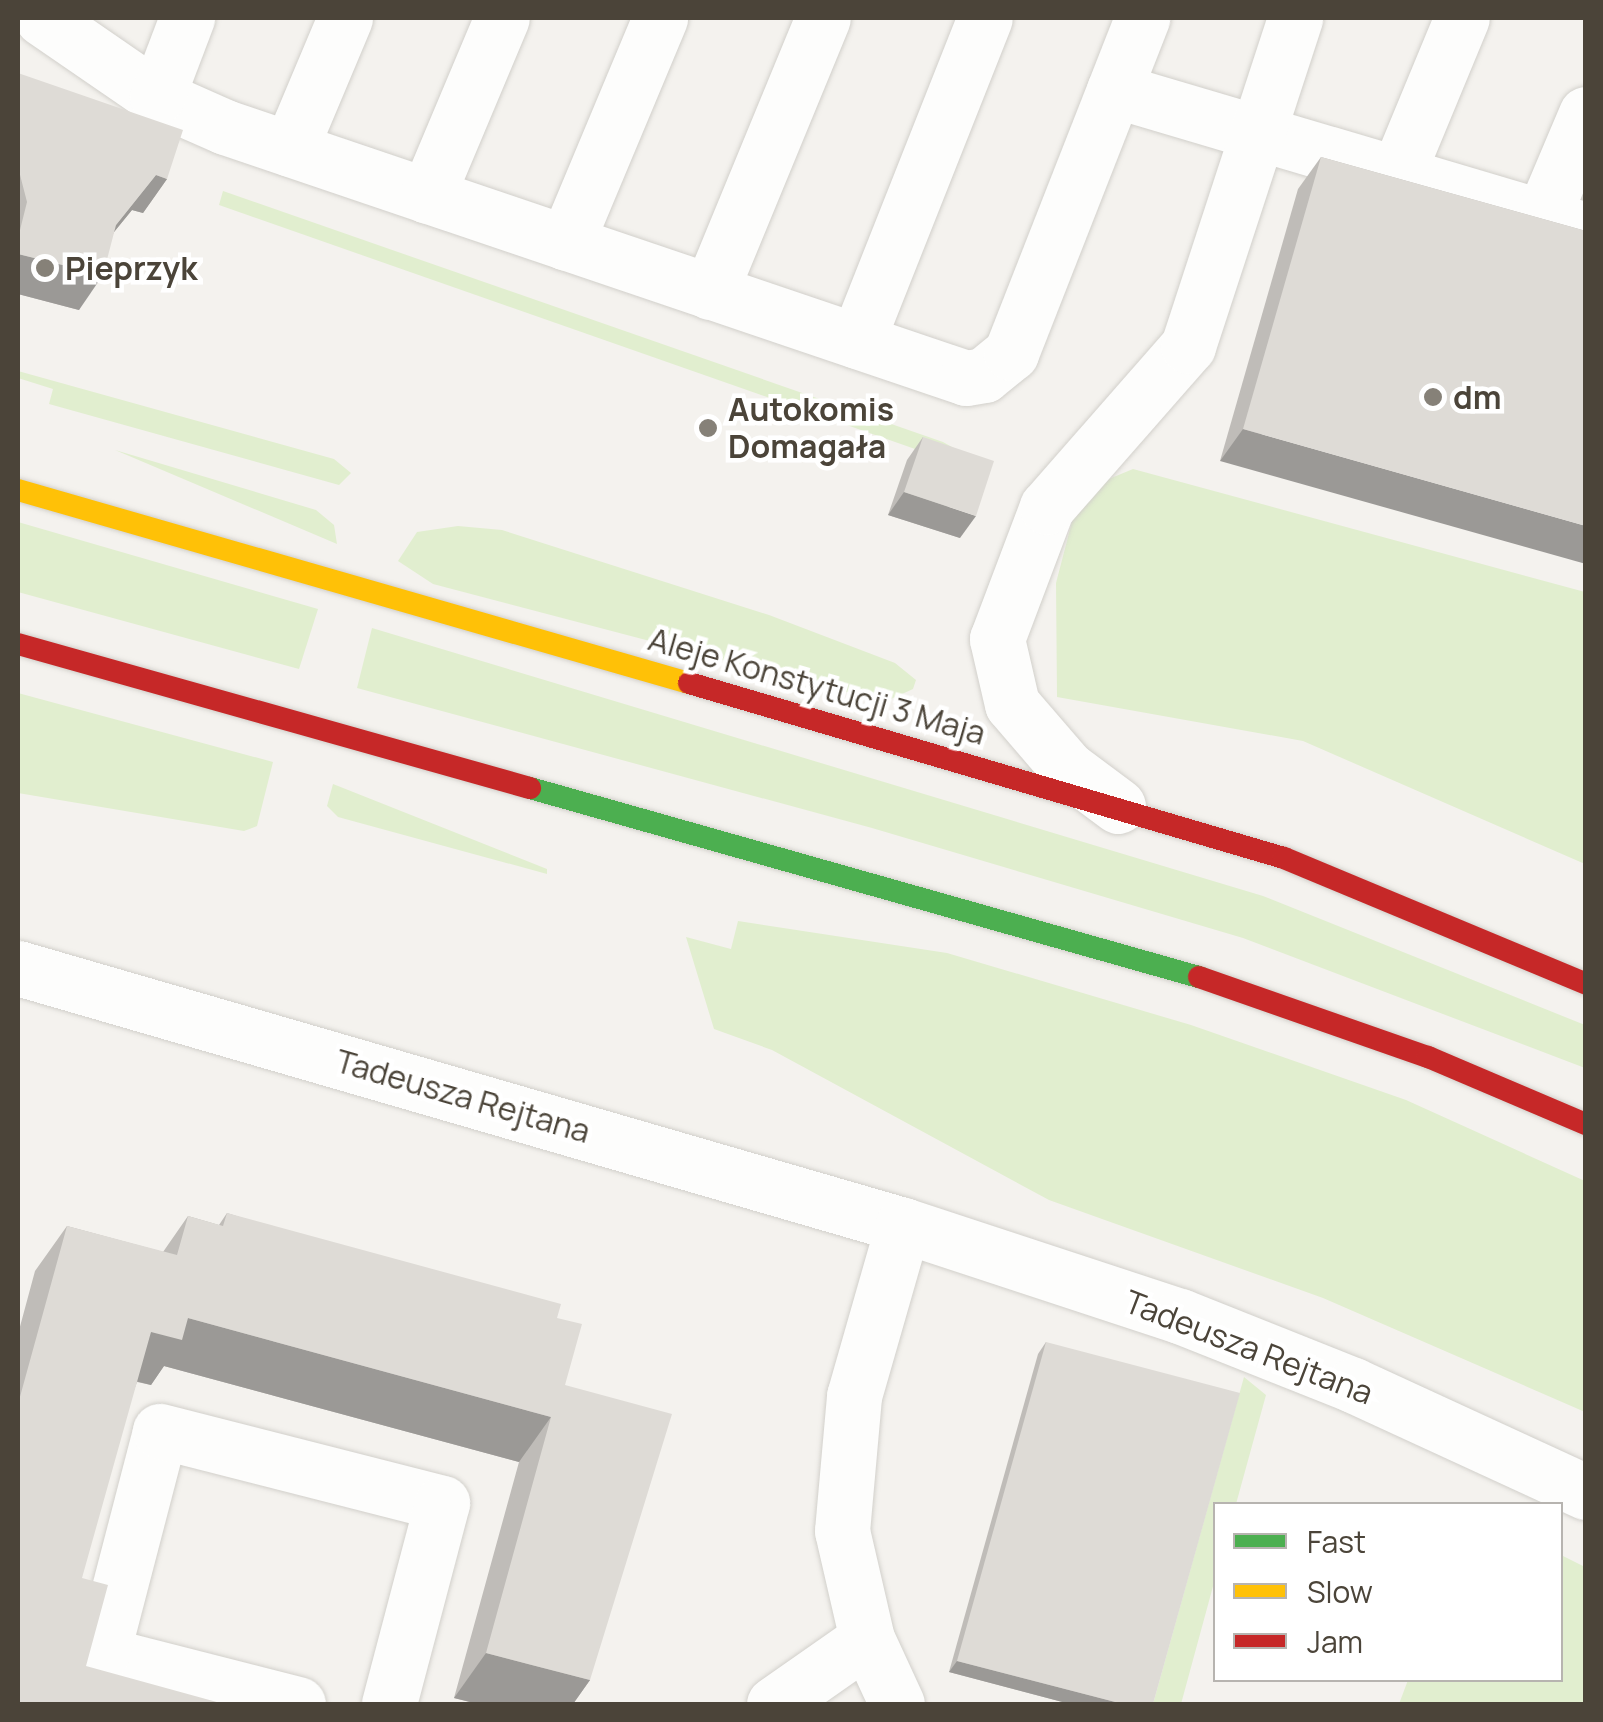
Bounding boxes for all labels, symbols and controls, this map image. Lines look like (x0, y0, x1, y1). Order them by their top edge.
place label: Pieprzyk (65, 249, 197, 287)
marker: Pieprzyk (34, 257, 56, 279)
place label: dm (1453, 378, 1502, 416)
marker: dm (1422, 386, 1444, 408)
place label: Autokomis Domagała (728, 391, 894, 466)
marker: Autokomis Domagała (697, 417, 719, 439)
street label: Aleje Konstytucji 3 Maja (644, 620, 990, 752)
street label: Tadeusza Rejtana (332, 1041, 594, 1151)
street label: Tadeusza Rejtana (1120, 1282, 1378, 1412)
legend (1213, 1502, 1563, 1682)
text: Fast (1307, 1521, 1366, 1562)
text: Slow (1307, 1571, 1373, 1612)
text: Jam (1307, 1621, 1363, 1662)

